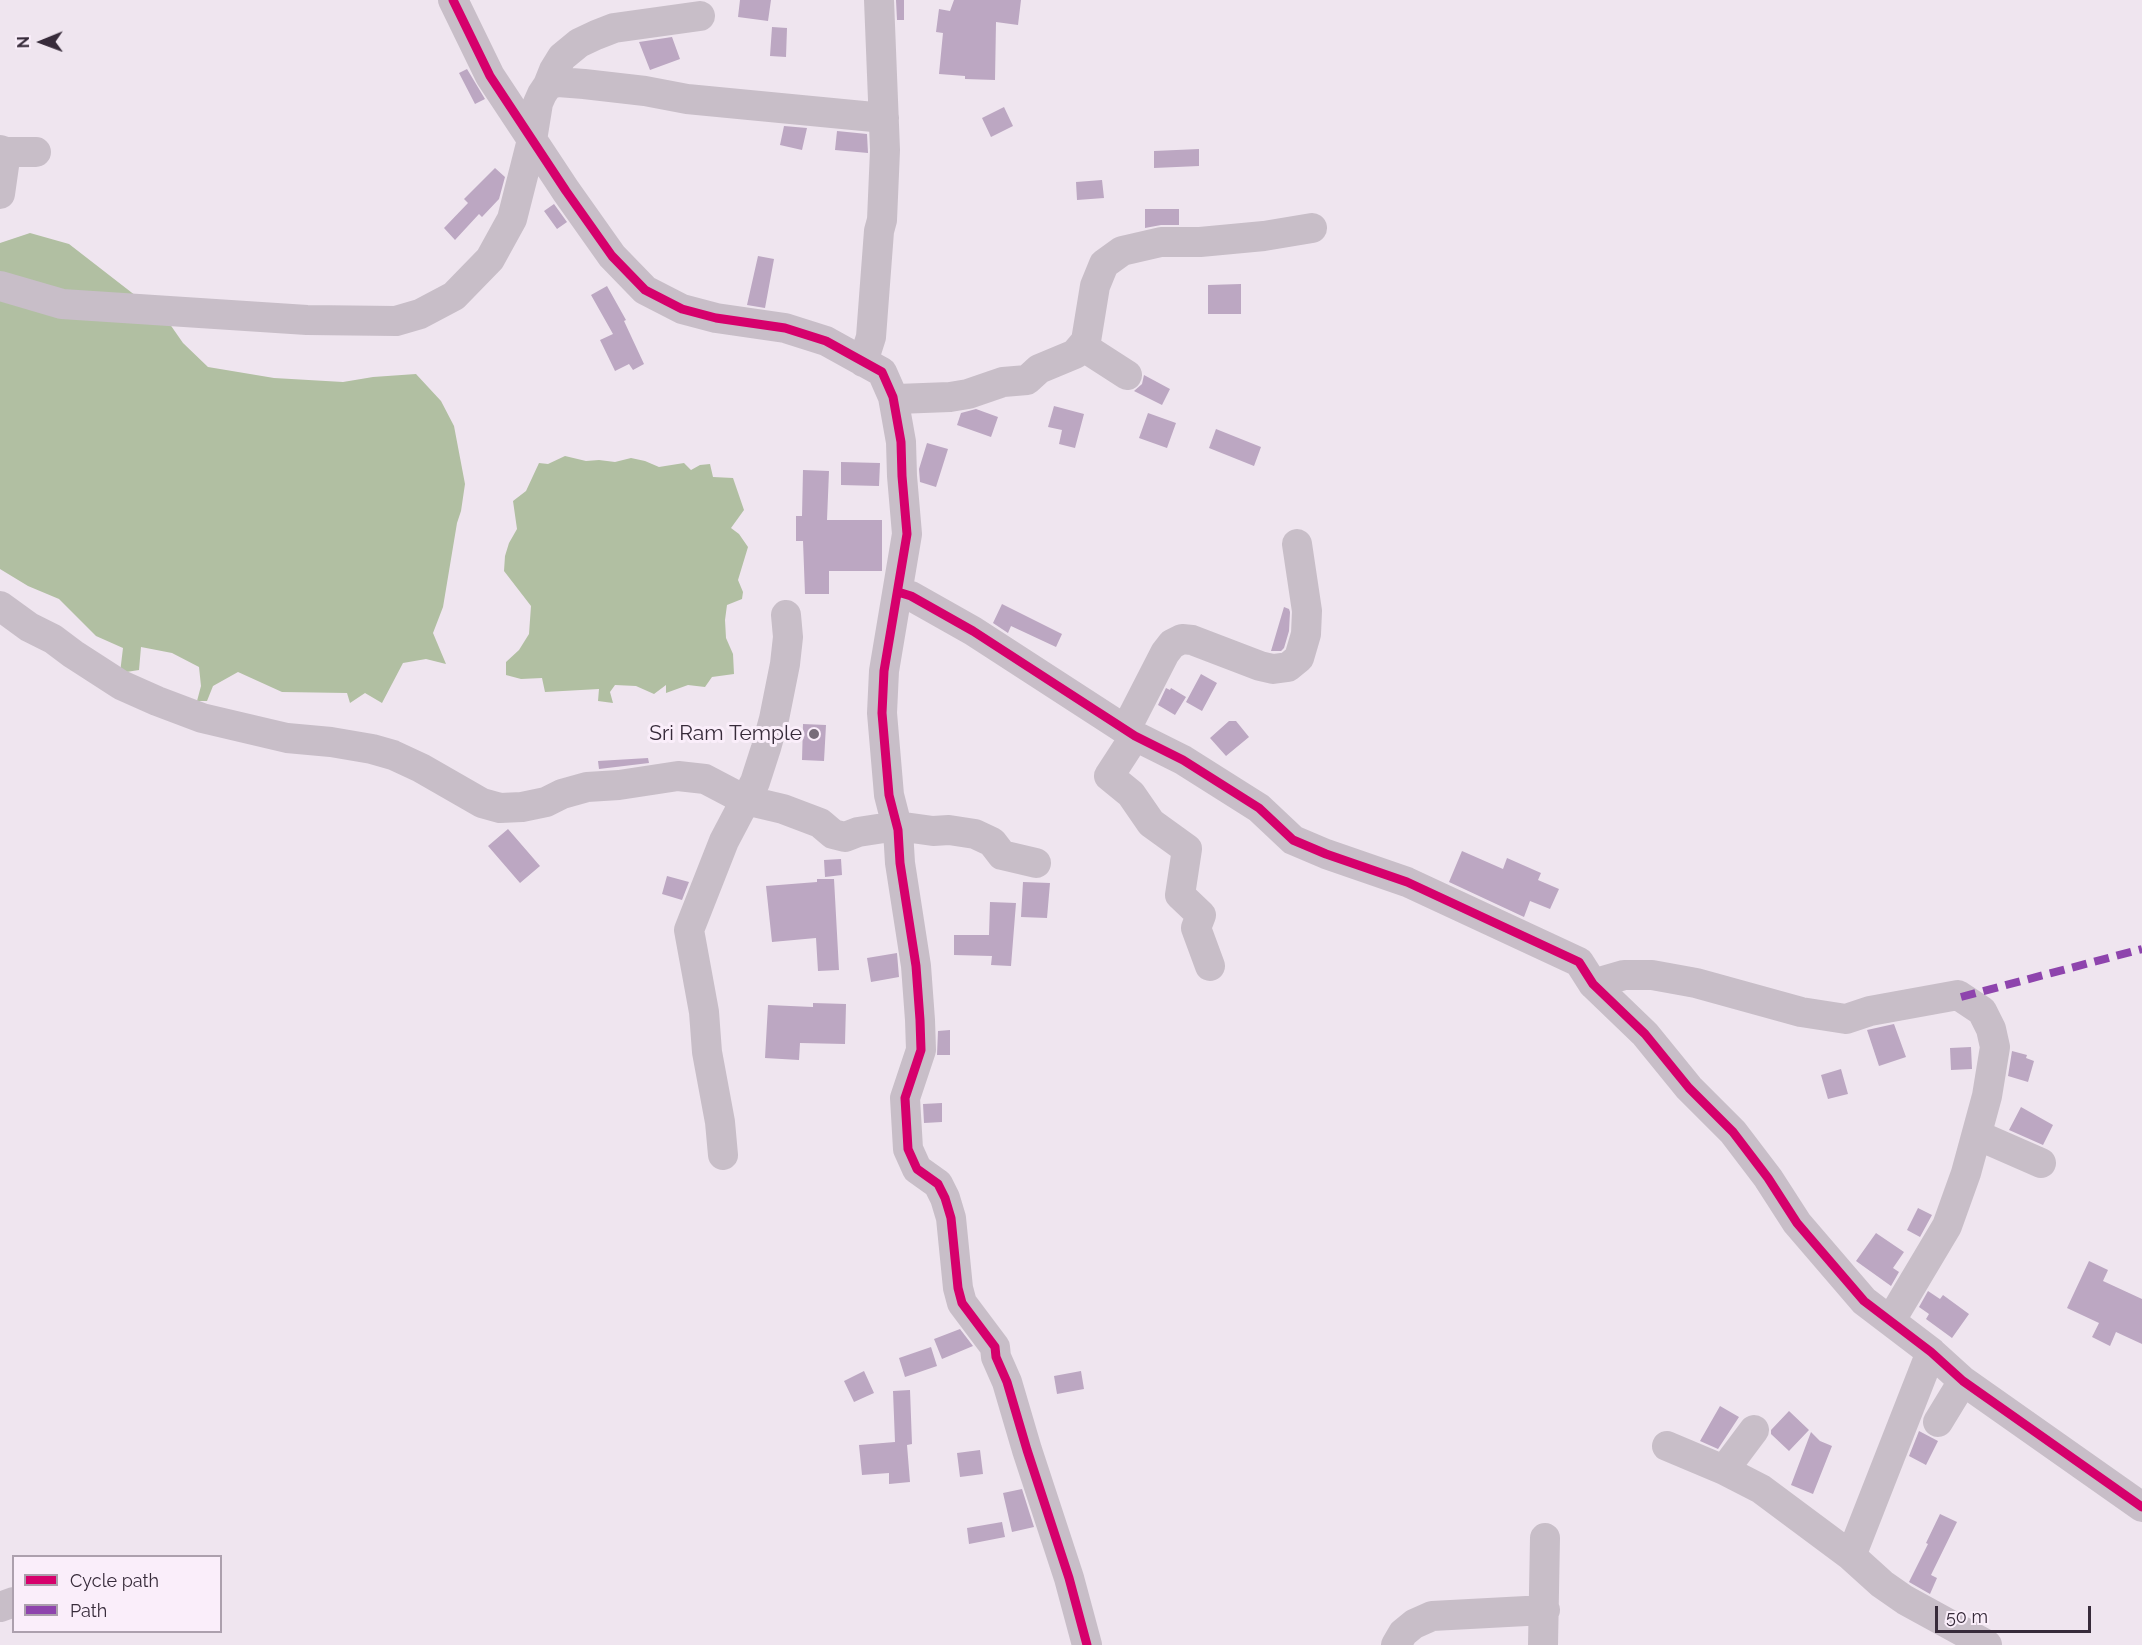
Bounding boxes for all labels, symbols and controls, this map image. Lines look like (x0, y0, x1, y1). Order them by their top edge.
north arrow (12, 12, 72, 72)
text: N (14, 36, 33, 49)
place label: Sri Ram Temple (649, 721, 802, 747)
marker: Sri Ram Temple (807, 727, 821, 741)
legend (12, 1555, 222, 1633)
text: Cycle path (70, 1570, 159, 1591)
scale bar (1938, 1594, 2094, 1632)
text: Path (70, 1600, 107, 1621)
text: 50 m (1946, 1606, 1988, 1627)

